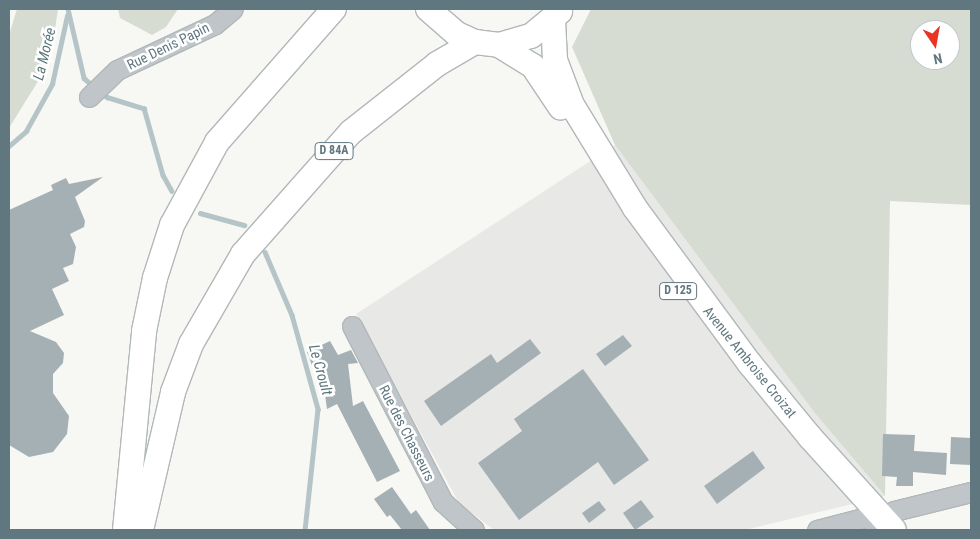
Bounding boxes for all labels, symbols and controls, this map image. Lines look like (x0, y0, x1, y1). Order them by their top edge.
street label: Rue Denis Papin (124, 19, 212, 73)
north arrow (910, 20, 960, 70)
water label: La Morée (30, 26, 60, 82)
text: N (932, 50, 944, 67)
road number: D 84A (314, 142, 354, 160)
road number: D 125 (658, 282, 698, 300)
street label: Avenue Ambroise Croizat (700, 303, 800, 421)
water label: Le Croult (304, 343, 336, 397)
street label: Rue des Chasseurs (376, 382, 438, 484)

